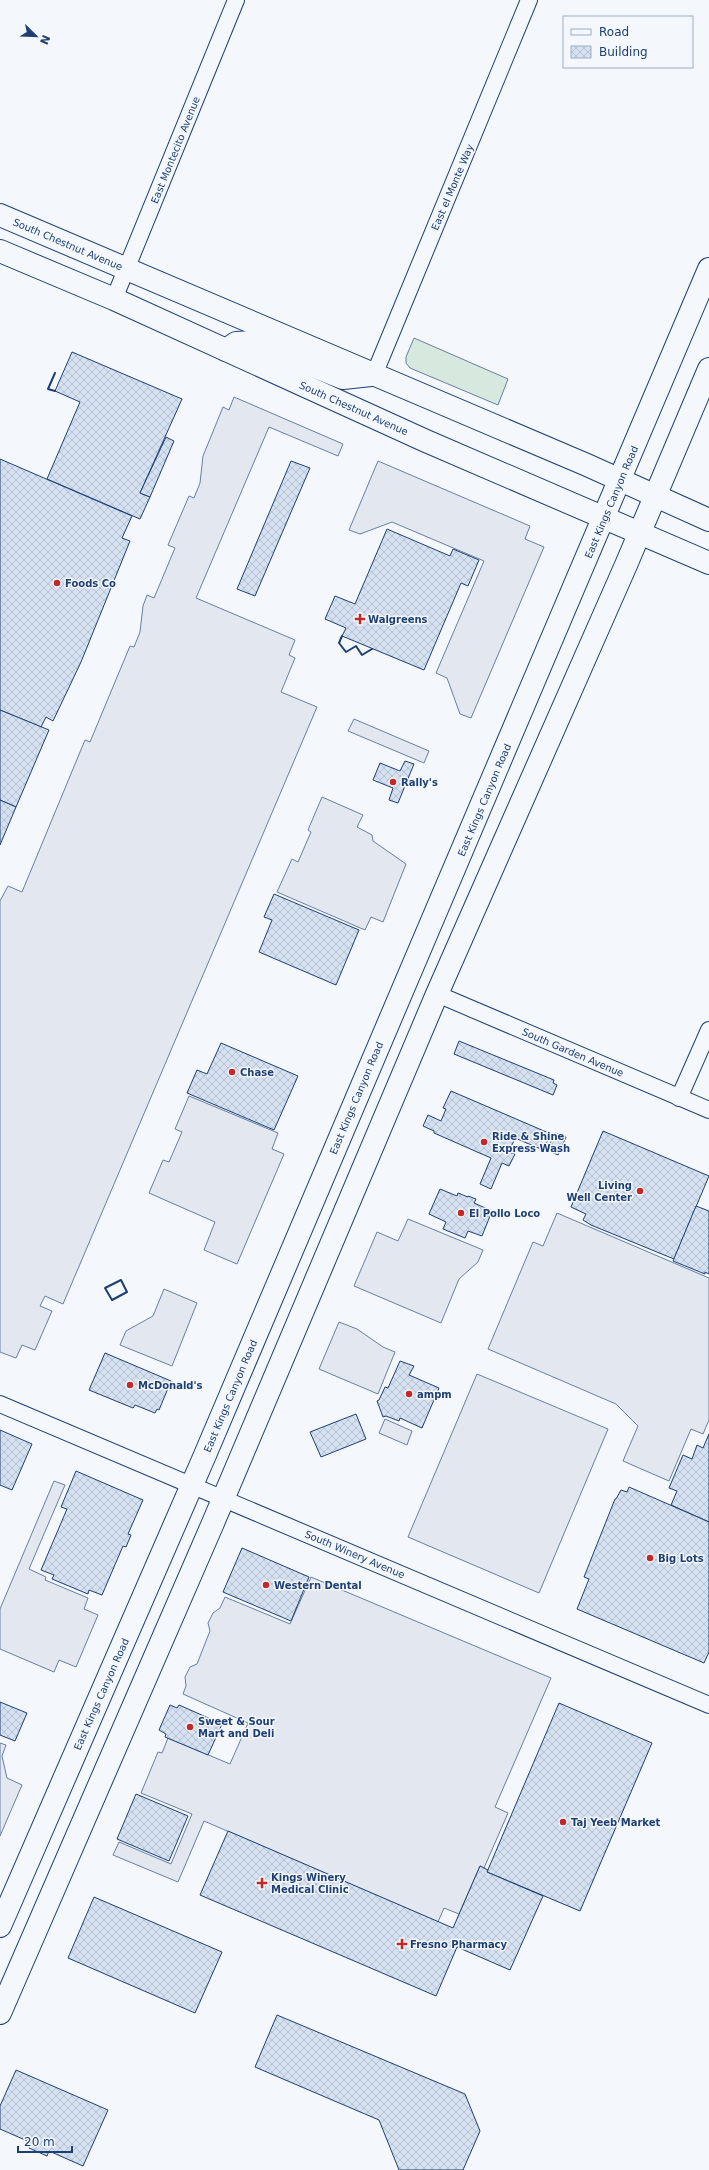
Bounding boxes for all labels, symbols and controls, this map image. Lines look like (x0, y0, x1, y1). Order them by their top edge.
north arrow (16, 16, 56, 56)
legend (563, 16, 693, 68)
text: Road (599, 25, 629, 39)
text: N (37, 33, 53, 46)
text: Building (599, 45, 648, 59)
street label: East Montecito Avenue (149, 95, 202, 205)
street label: East el Monte Way (429, 142, 476, 232)
street label: South Chestnut Avenue (11, 216, 124, 273)
street label: South Chestnut Avenue (298, 379, 410, 437)
street label: East Kings Canyon Road (583, 444, 640, 560)
marker: Foods Co (52, 578, 62, 588)
place label: Foods Co (65, 578, 116, 589)
marker: Walgreens (355, 614, 365, 624)
place label: Walgreens (368, 614, 428, 625)
street label: East Kings Canyon Road (456, 742, 513, 858)
marker: Rally's (388, 777, 398, 787)
place label: Rally's (401, 777, 438, 788)
street label: South Garden Avenue (520, 1026, 625, 1079)
street label: East Kings Canyon Road (328, 1040, 385, 1156)
marker: Chase (227, 1067, 237, 1077)
place label: Chase (240, 1067, 274, 1078)
place label: Ride & Shine Express Wash (492, 1131, 570, 1154)
marker: Ride & Shine Express Wash (479, 1137, 489, 1147)
place label: Living Well Center (566, 1180, 632, 1203)
marker: Living Well Center (635, 1186, 645, 1196)
marker: El Pollo Loco (456, 1208, 466, 1218)
place label: El Pollo Loco (469, 1208, 540, 1219)
street label: East Kings Canyon Road (202, 1338, 259, 1454)
marker: McDonald's (125, 1380, 135, 1390)
place label: McDonald's (138, 1380, 203, 1391)
marker: ampm (404, 1389, 414, 1399)
place label: ampm (417, 1389, 452, 1400)
street label: South Winery Avenue (303, 1528, 406, 1581)
marker: Big Lots (645, 1553, 655, 1563)
place label: Big Lots (658, 1553, 704, 1564)
marker: Western Dental (261, 1580, 271, 1590)
place label: Western Dental (274, 1580, 362, 1591)
street label: East Kings Canyon Road (72, 1637, 131, 1752)
place label: Sweet & Sour Mart and Deli (198, 1716, 275, 1739)
marker: Sweet & Sour Mart and Deli (185, 1722, 195, 1732)
marker: Taj Yeeb Market (558, 1817, 568, 1827)
place label: Taj Yeeb Market (571, 1817, 661, 1828)
place label: Kings Winery Medical Clinic (271, 1872, 349, 1895)
marker: Kings Winery Medical Clinic (256, 1877, 268, 1889)
marker: Fresno Pharmacy (397, 1939, 407, 1949)
place label: Fresno Pharmacy (410, 1939, 508, 1950)
scale bar (18, 2128, 72, 2154)
text: 20 m (24, 2135, 55, 2149)

